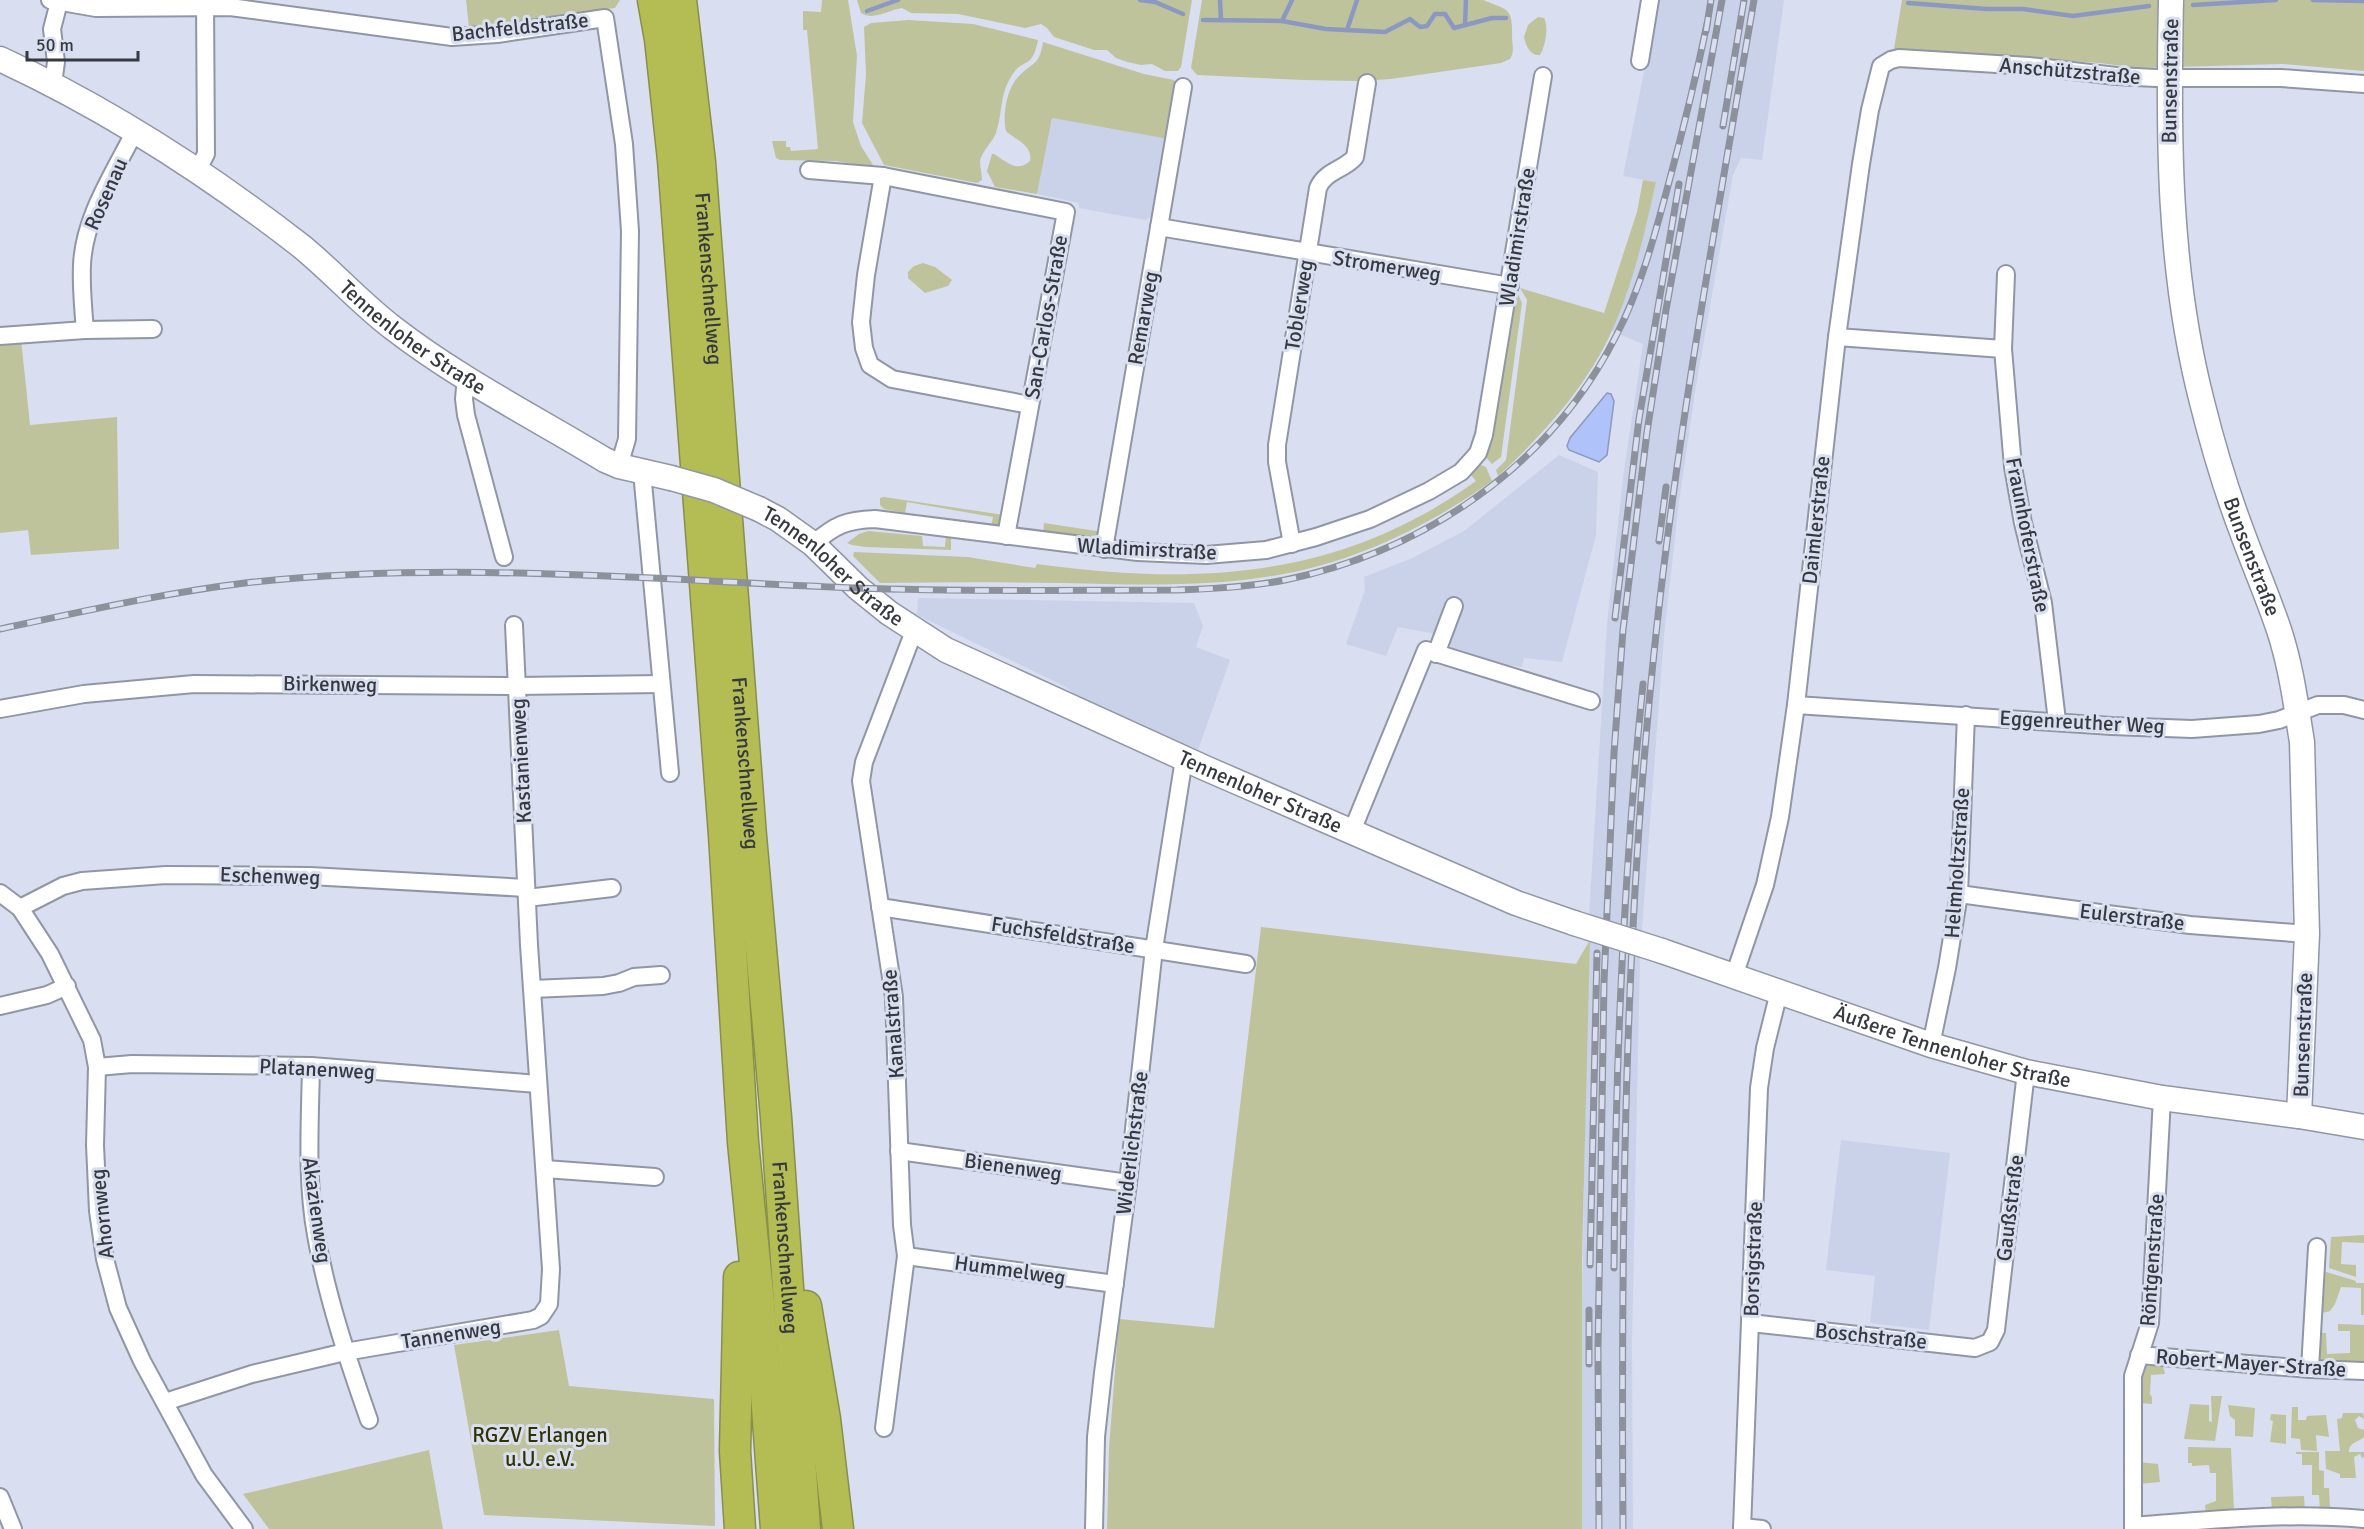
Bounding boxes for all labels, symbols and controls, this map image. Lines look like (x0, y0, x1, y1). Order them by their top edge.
street label: Bachfeldstraße (450, 7, 590, 47)
street label: Bunsenstraße (2156, 18, 2184, 144)
scale bar (27, 24, 138, 62)
text: 50 m (36, 34, 74, 56)
street label: Anschützstraße (1998, 52, 2142, 90)
street label: Rosenau (79, 154, 133, 234)
street label: Wladimirstraße (1493, 166, 1541, 308)
street label: Frankenschnellweg (689, 191, 728, 366)
street label: San-Carlos-Straße (1019, 233, 1073, 401)
street label: Stromerweg (1331, 245, 1443, 287)
street label: Toblerweg (1279, 258, 1319, 352)
street label: Remarweg (1122, 269, 1164, 367)
street label: Tennenloher Straße (334, 275, 491, 400)
street label: Daimlerstraße (1796, 454, 1836, 586)
street label: Fraunhoferstraße (2000, 455, 2056, 615)
street label: Bunsenstraße (2217, 494, 2286, 620)
street label: Tennenloher Straße (758, 500, 909, 632)
street label: Wladimirstraße (1076, 532, 1218, 566)
street label: Birkenweg (283, 670, 377, 698)
street label: Frankenschnellweg (726, 676, 765, 851)
street label: Kastanienweg (505, 698, 537, 824)
street label: Eggenreuther Weg (1999, 705, 2165, 739)
street label: Tennenloher Straße (1174, 745, 1346, 839)
street label: Helmholtzstraße (1939, 787, 1975, 939)
street label: Eschenweg (219, 861, 321, 891)
street label: Eulerstraße (2078, 898, 2186, 936)
street label: Fuchsfeldstraße (989, 911, 1137, 959)
street label: Kanalstraße (876, 968, 910, 1080)
street label: Bunsenstraße (2288, 972, 2318, 1098)
street label: Äußere Tennenloher Straße (1830, 999, 2073, 1093)
street label: Platanenweg (258, 1053, 376, 1085)
street label: Widerlichstraße (1110, 1070, 1154, 1216)
street label: Bienenweg (962, 1147, 1064, 1187)
street label: Gaußstraße (1991, 1153, 2029, 1263)
street label: Akazienweg (297, 1155, 337, 1265)
street label: Frankenschnellweg (766, 1160, 804, 1335)
street label: Ahornweg (84, 1168, 120, 1260)
street label: Röntgenstraße (2134, 1193, 2170, 1327)
street label: Borsigstraße (1738, 1201, 1768, 1317)
street label: Hummelweg (953, 1249, 1067, 1291)
street label: Tannenweg (399, 1313, 503, 1355)
street label: Boschstraße (1814, 1317, 1928, 1355)
street label: Robert-Mayer-Straße (2155, 1343, 2347, 1383)
park label: RGZV Erlangen u.U. e.V. (472, 1422, 608, 1472)

